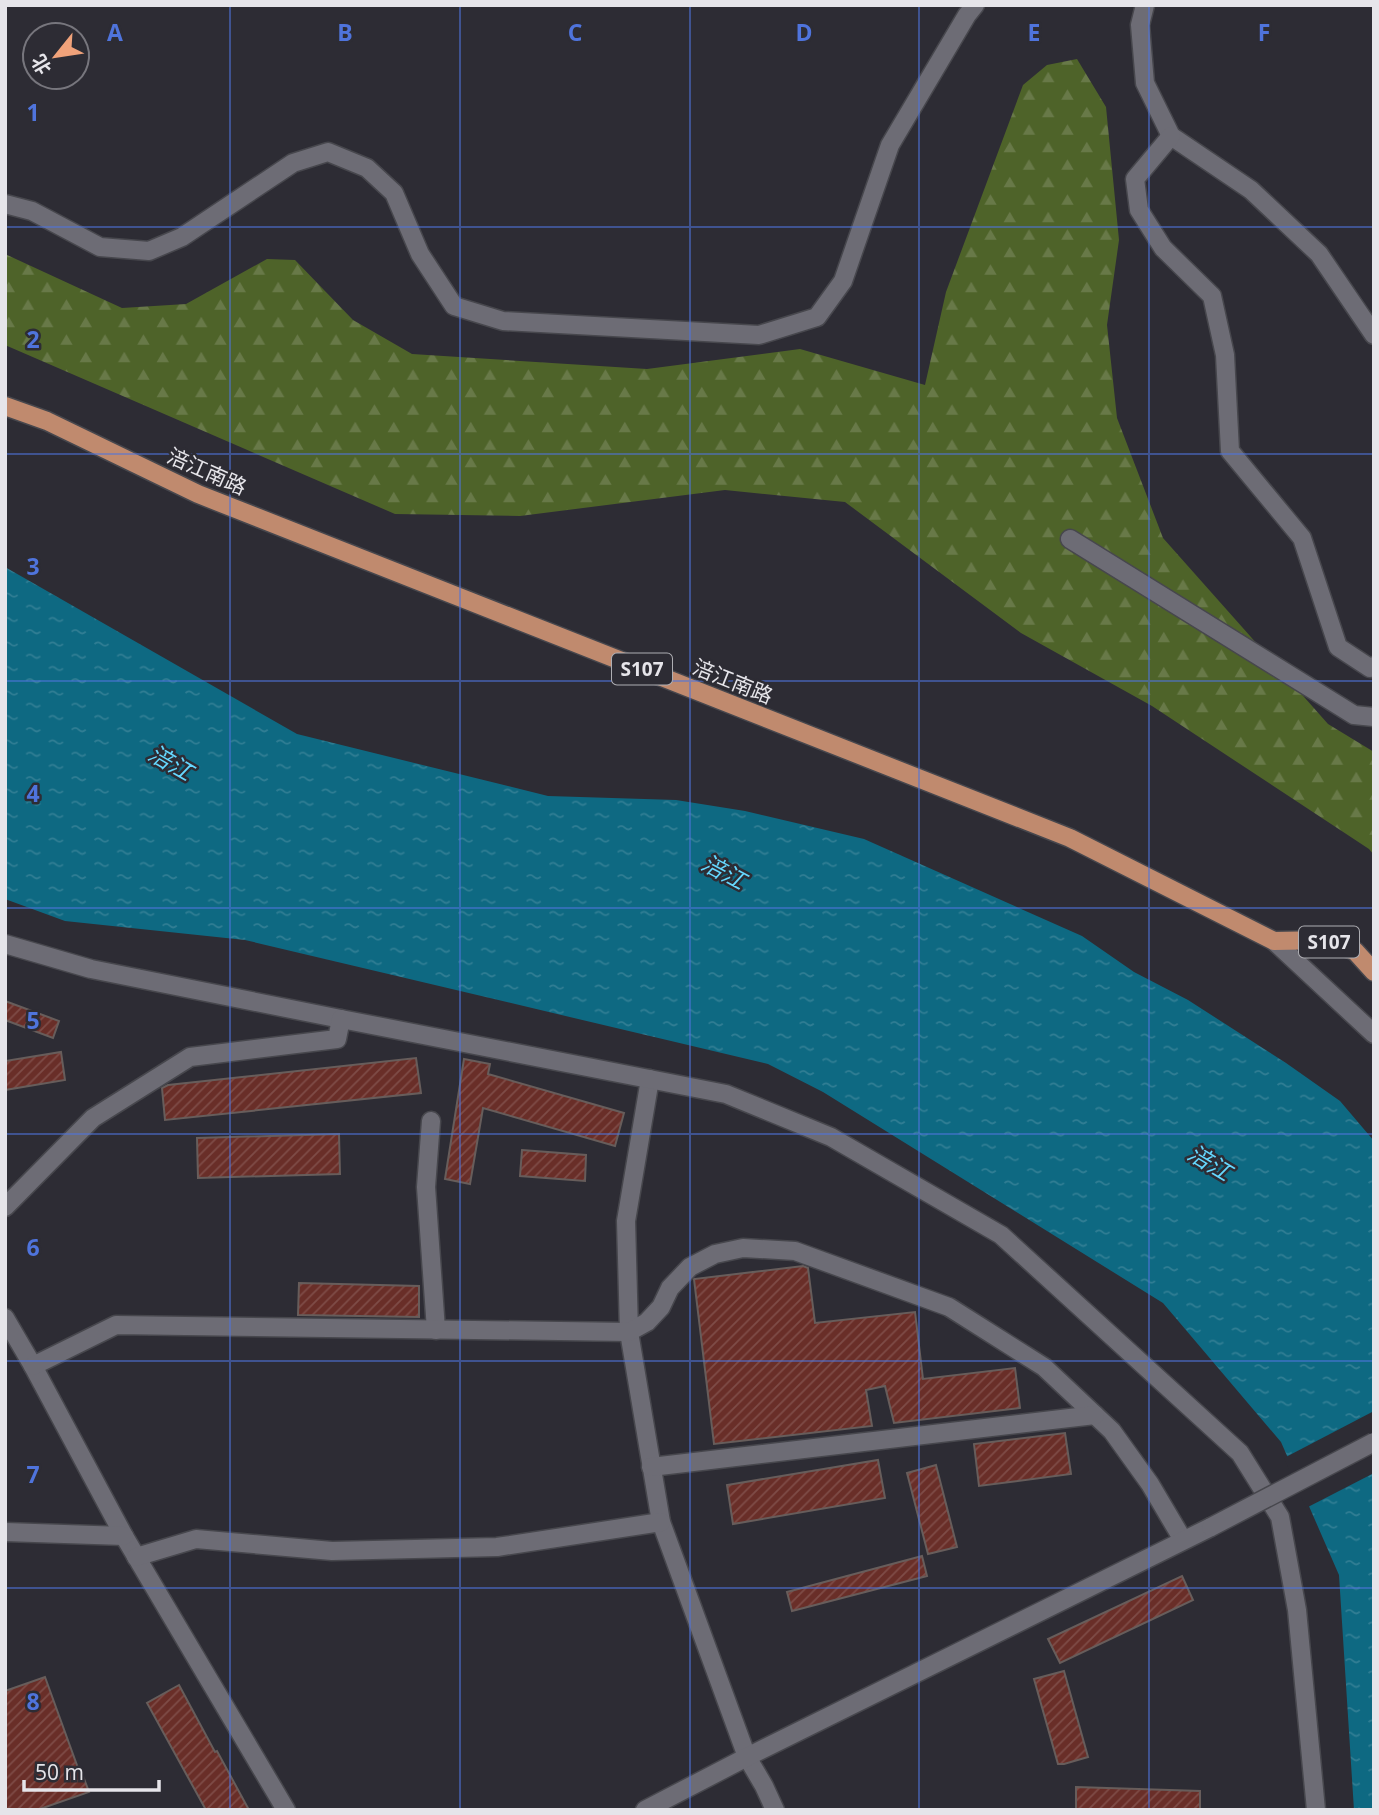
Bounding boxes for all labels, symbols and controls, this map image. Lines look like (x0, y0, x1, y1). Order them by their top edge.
text: A (107, 16, 123, 48)
text: B (337, 16, 353, 48)
text: C (568, 16, 582, 48)
text: D (795, 16, 813, 48)
text: E (1028, 16, 1040, 48)
text: F (1258, 16, 1270, 48)
north arrow (21, 21, 91, 91)
text: 北 (25, 50, 57, 79)
text: 1 (26, 96, 40, 128)
text: 2 (26, 323, 40, 355)
street label: 涪江南路 (163, 441, 251, 501)
text: 3 (26, 550, 40, 582)
street label: 涪江南路 (689, 652, 777, 710)
road number: S107 (612, 654, 672, 684)
water label: 涪江 (143, 737, 202, 789)
text: 4 (26, 777, 40, 809)
water label: 涪江 (696, 846, 754, 897)
road number: S107 (1299, 926, 1359, 958)
text: 5 (26, 1004, 40, 1036)
water label: 涪江 (1182, 1136, 1241, 1189)
text: 6 (26, 1231, 40, 1263)
text: 7 (26, 1458, 40, 1490)
text: 8 (26, 1685, 40, 1717)
scale bar (24, 1748, 159, 1792)
text: 50 m (35, 1758, 84, 1786)

